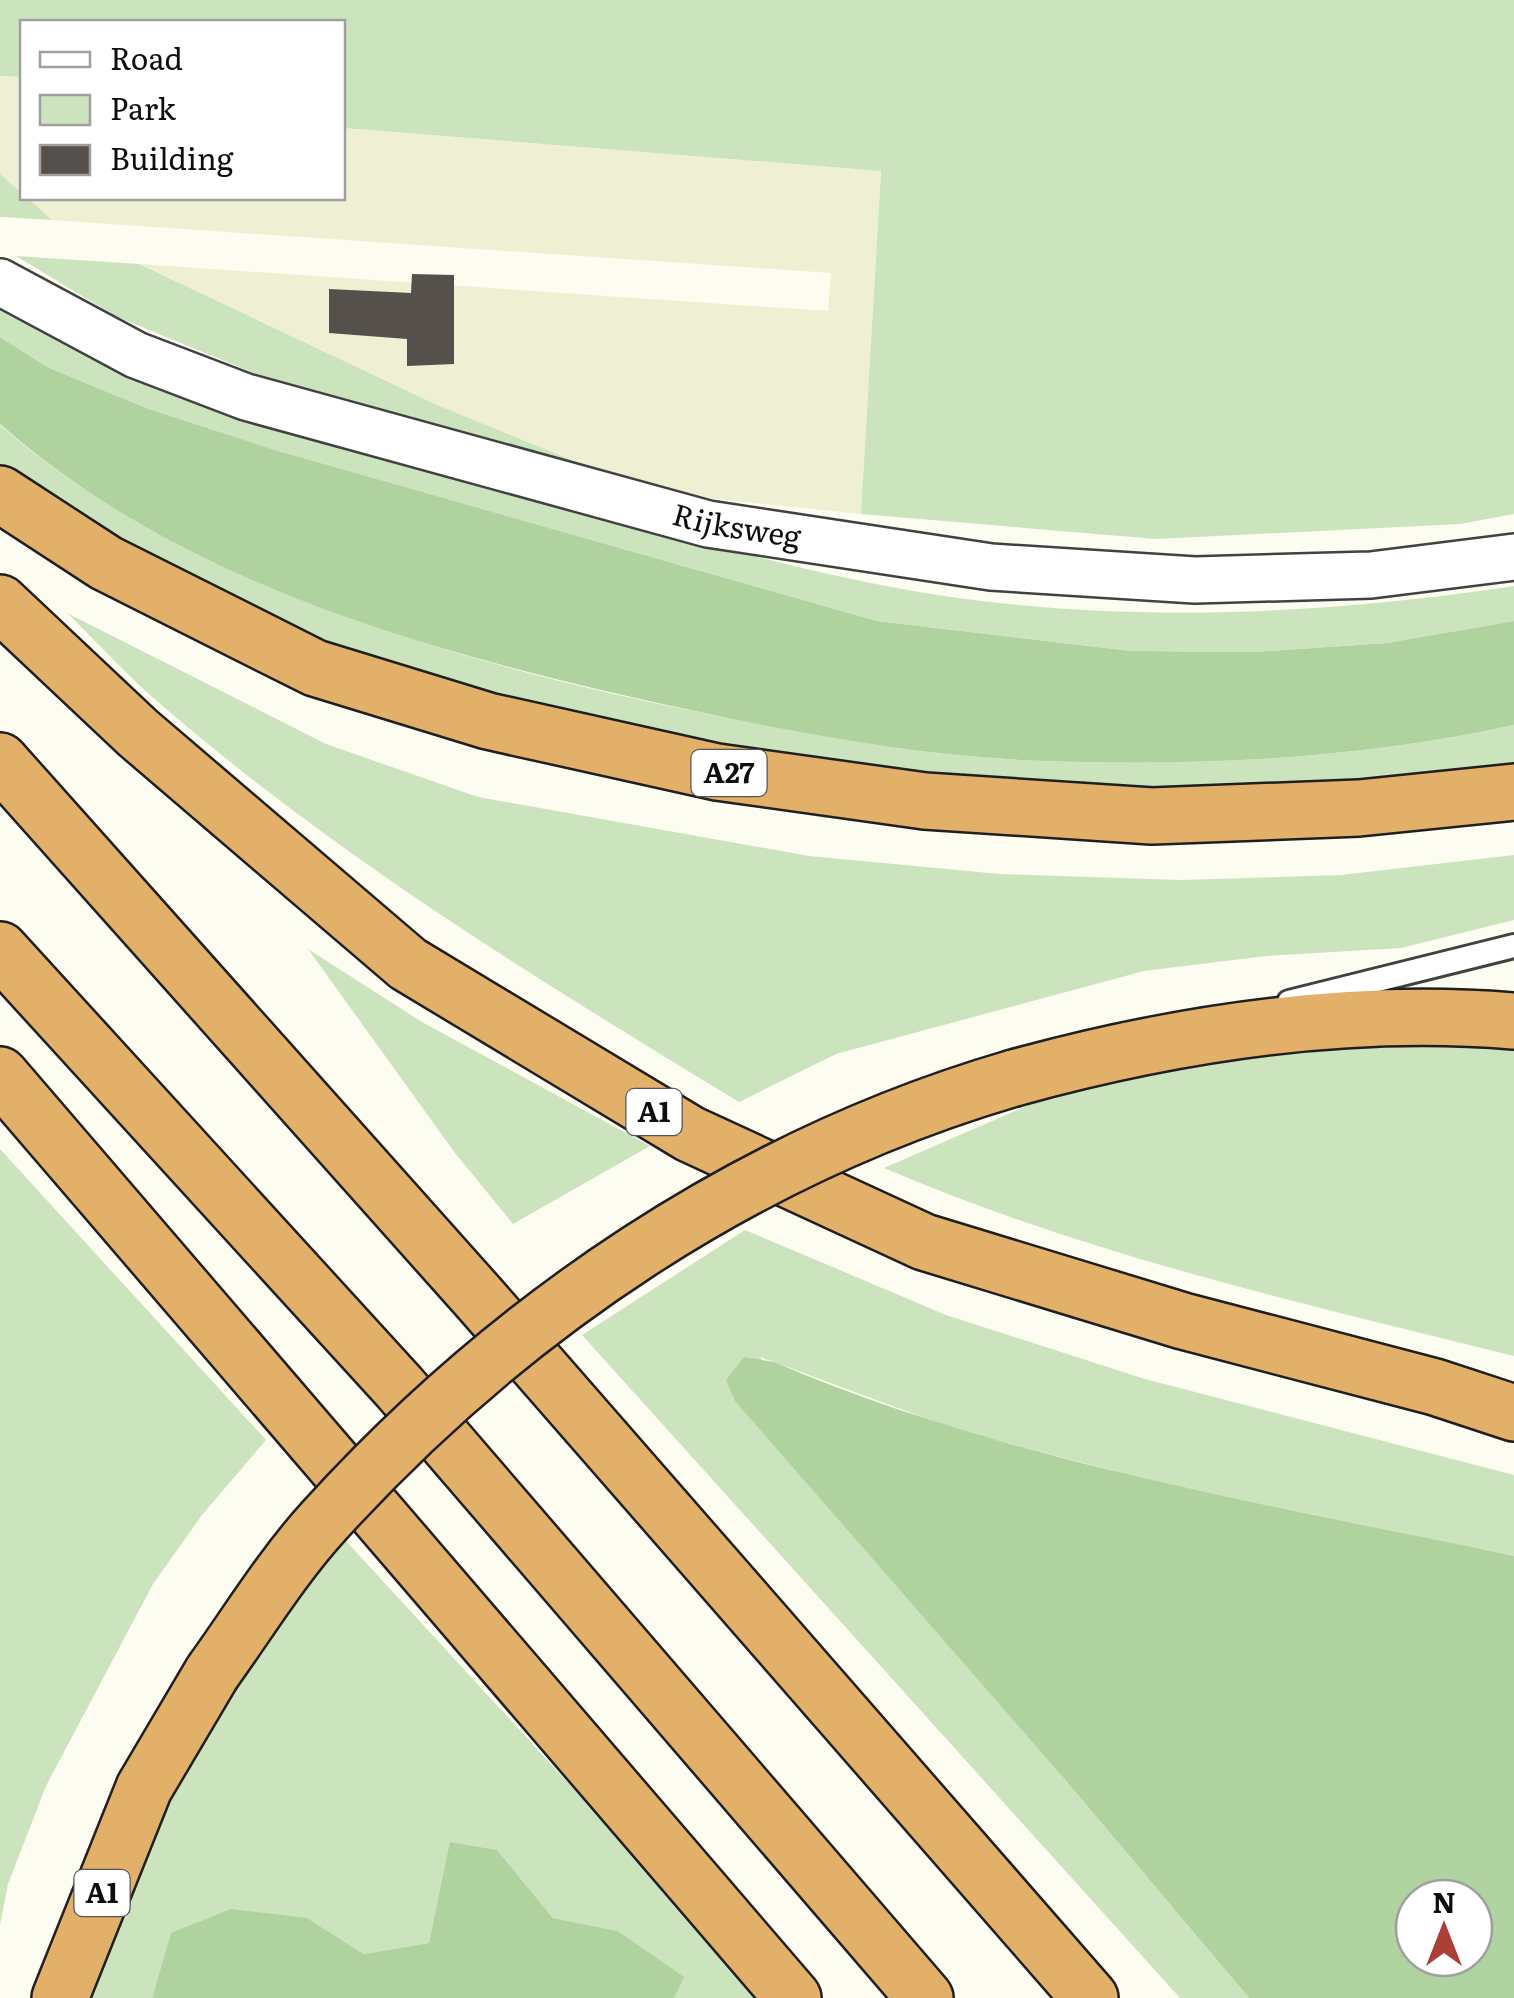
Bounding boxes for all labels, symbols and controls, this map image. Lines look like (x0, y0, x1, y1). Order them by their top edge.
legend (20, 20, 345, 200)
text: Road (110, 35, 183, 79)
text: Park (110, 85, 177, 129)
text: Building (110, 135, 234, 179)
street label: Rijksweg (668, 490, 805, 557)
road number: A27 (692, 750, 766, 796)
road number: A1 (626, 1089, 682, 1135)
road number: A1 (74, 1870, 130, 1916)
north arrow (1394, 1878, 1494, 1978)
text: N (1432, 1880, 1456, 1922)

